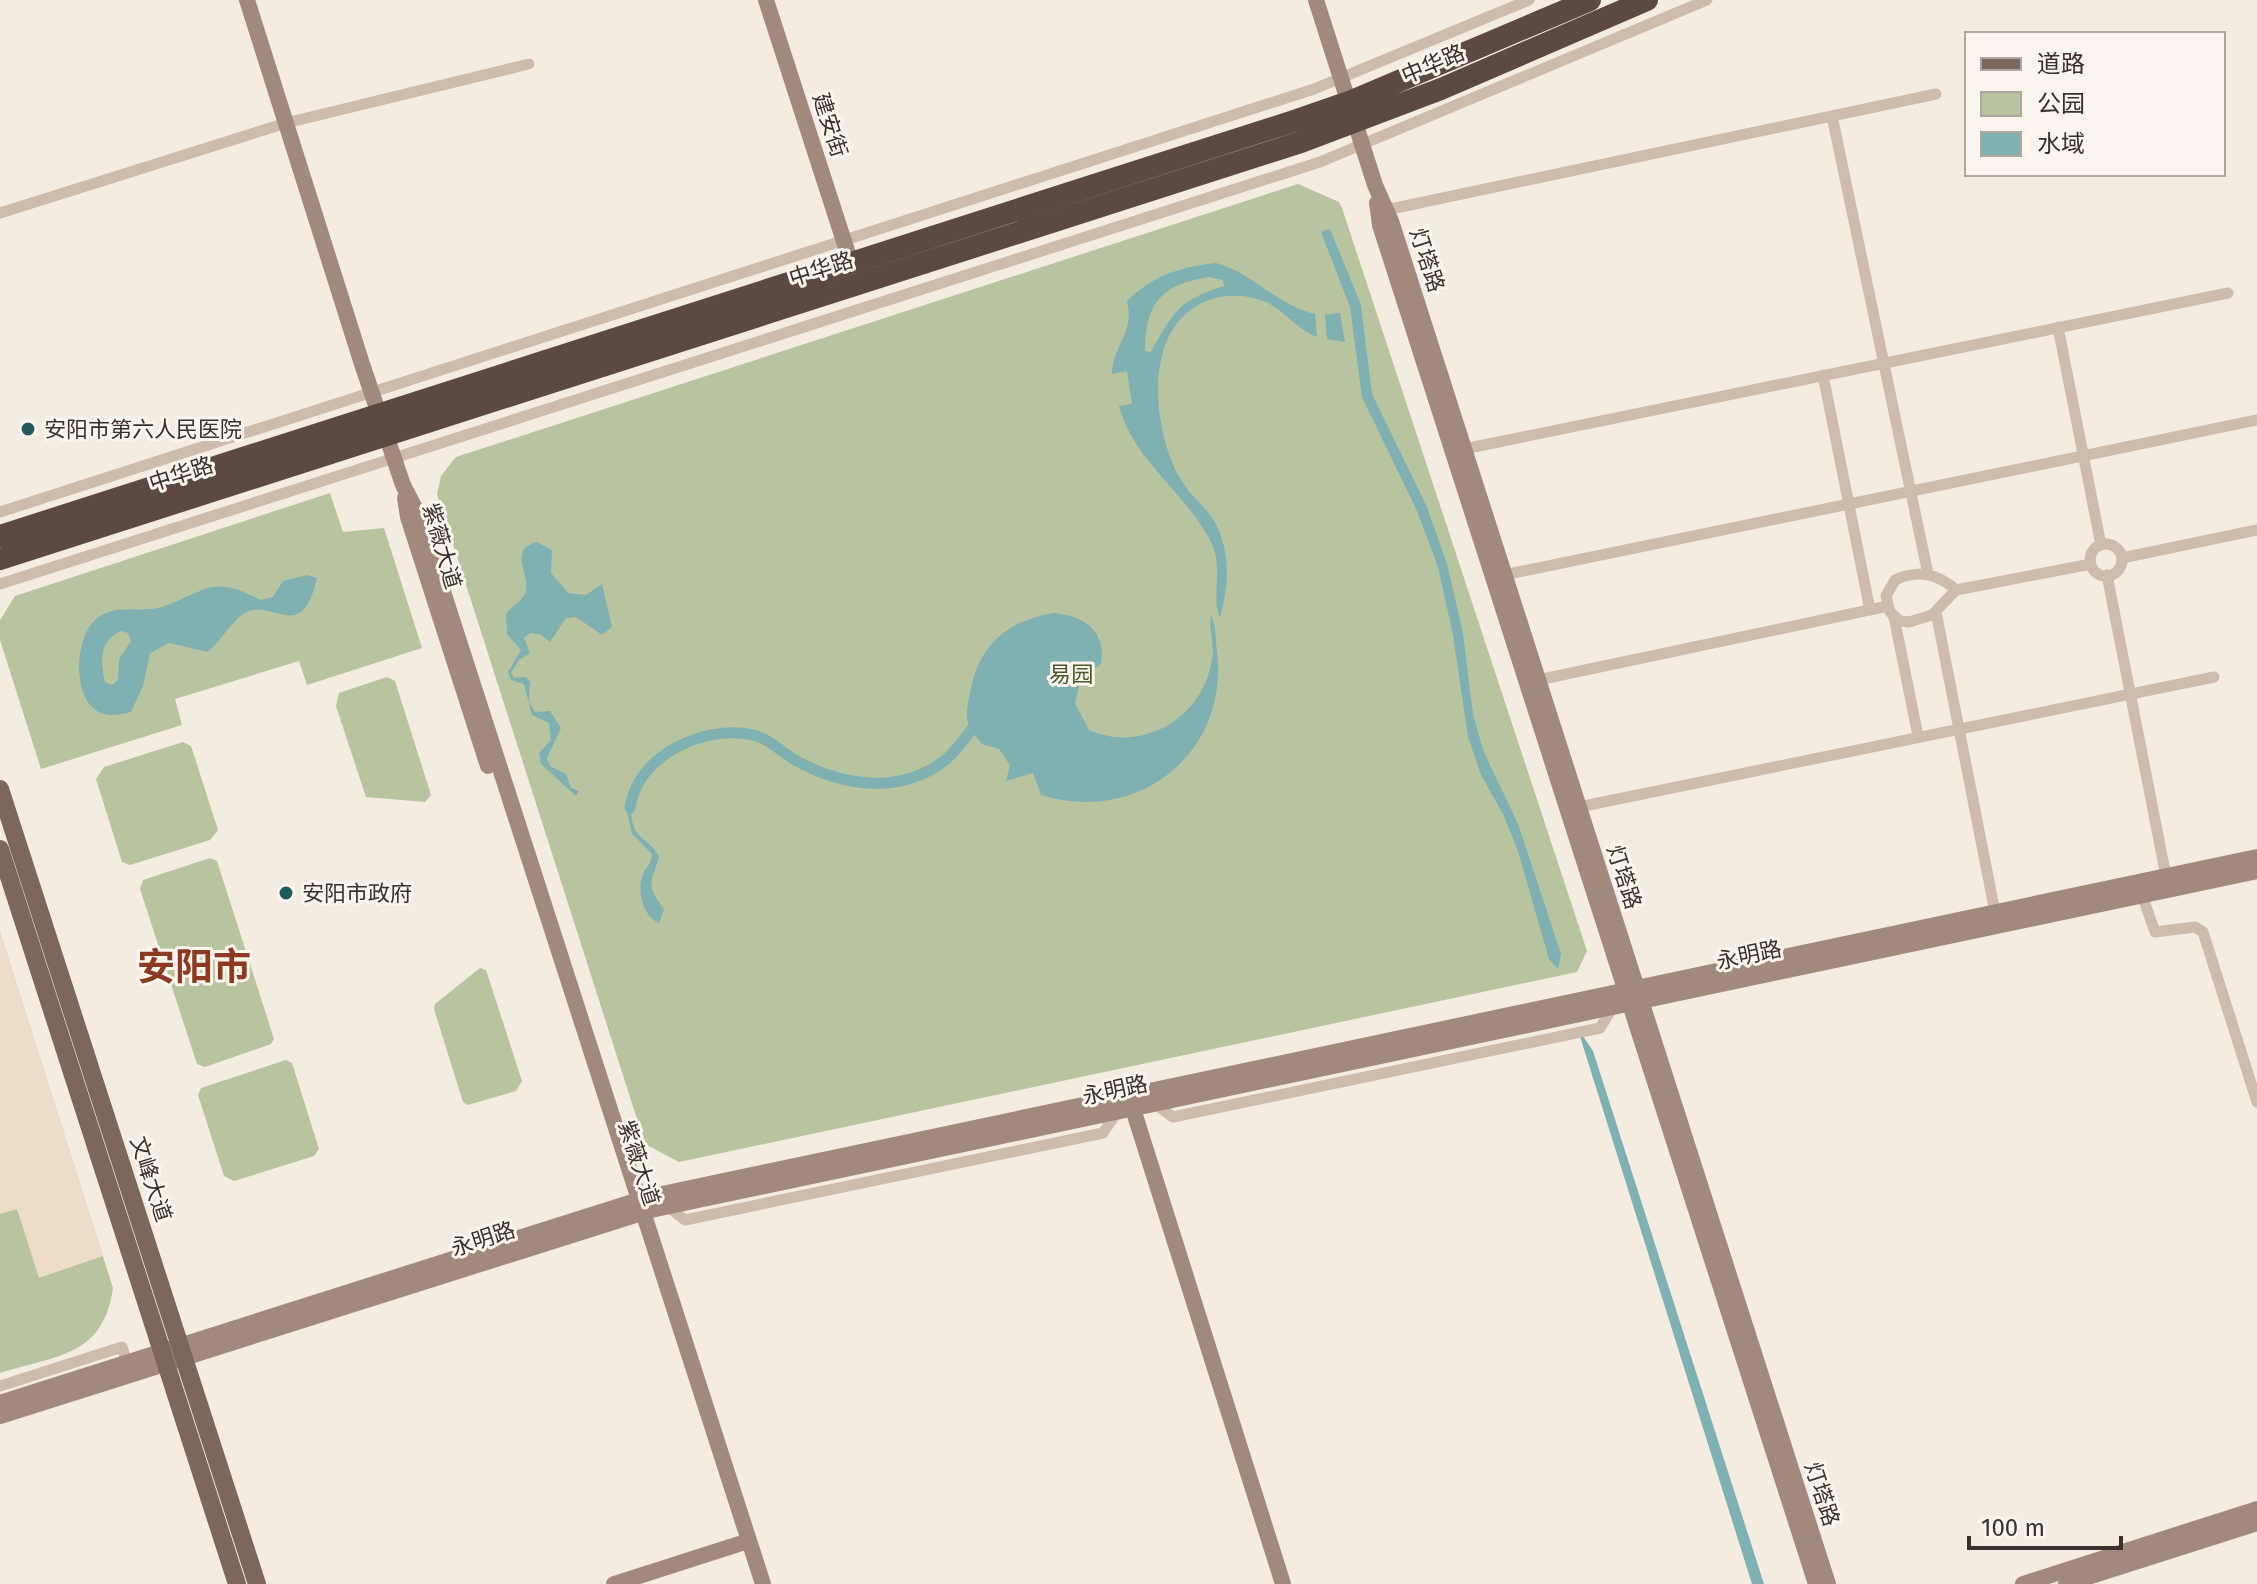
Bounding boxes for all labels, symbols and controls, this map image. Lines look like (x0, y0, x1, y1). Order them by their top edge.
legend (1965, 32, 2225, 176)
street label: 中华路 (1397, 39, 1469, 89)
text: 道路 (2037, 50, 2085, 78)
street label: 建安街 (807, 89, 853, 161)
text: 公园 (2037, 90, 2085, 118)
text: 水域 (2037, 130, 2085, 158)
street label: 灯塔路 (1404, 224, 1450, 296)
street label: 中华路 (785, 246, 857, 292)
place label: 安阳市第六人民医院 (44, 416, 242, 443)
marker: 安阳市第六人民医院 (19, 420, 37, 438)
street label: 中华路 (145, 451, 217, 497)
street label: 紫薇大道 (417, 500, 467, 592)
park label: 易园 (1049, 661, 1093, 688)
street label: 灯塔路 (1601, 841, 1647, 913)
place label: 安阳市政府 (302, 880, 412, 907)
marker: 安阳市政府 (277, 884, 295, 902)
street label: 永明路 (1714, 935, 1784, 975)
district label: 安阳市 (137, 944, 251, 990)
street label: 永明路 (1080, 1070, 1150, 1110)
street label: 紫薇大道 (613, 1117, 665, 1209)
street label: 文峰大道 (125, 1133, 177, 1225)
street label: 永明路 (447, 1216, 519, 1262)
street label: 灯塔路 (1799, 1458, 1845, 1530)
scale bar (1969, 1500, 2121, 1550)
text: 100 m (1981, 1514, 2045, 1542)

